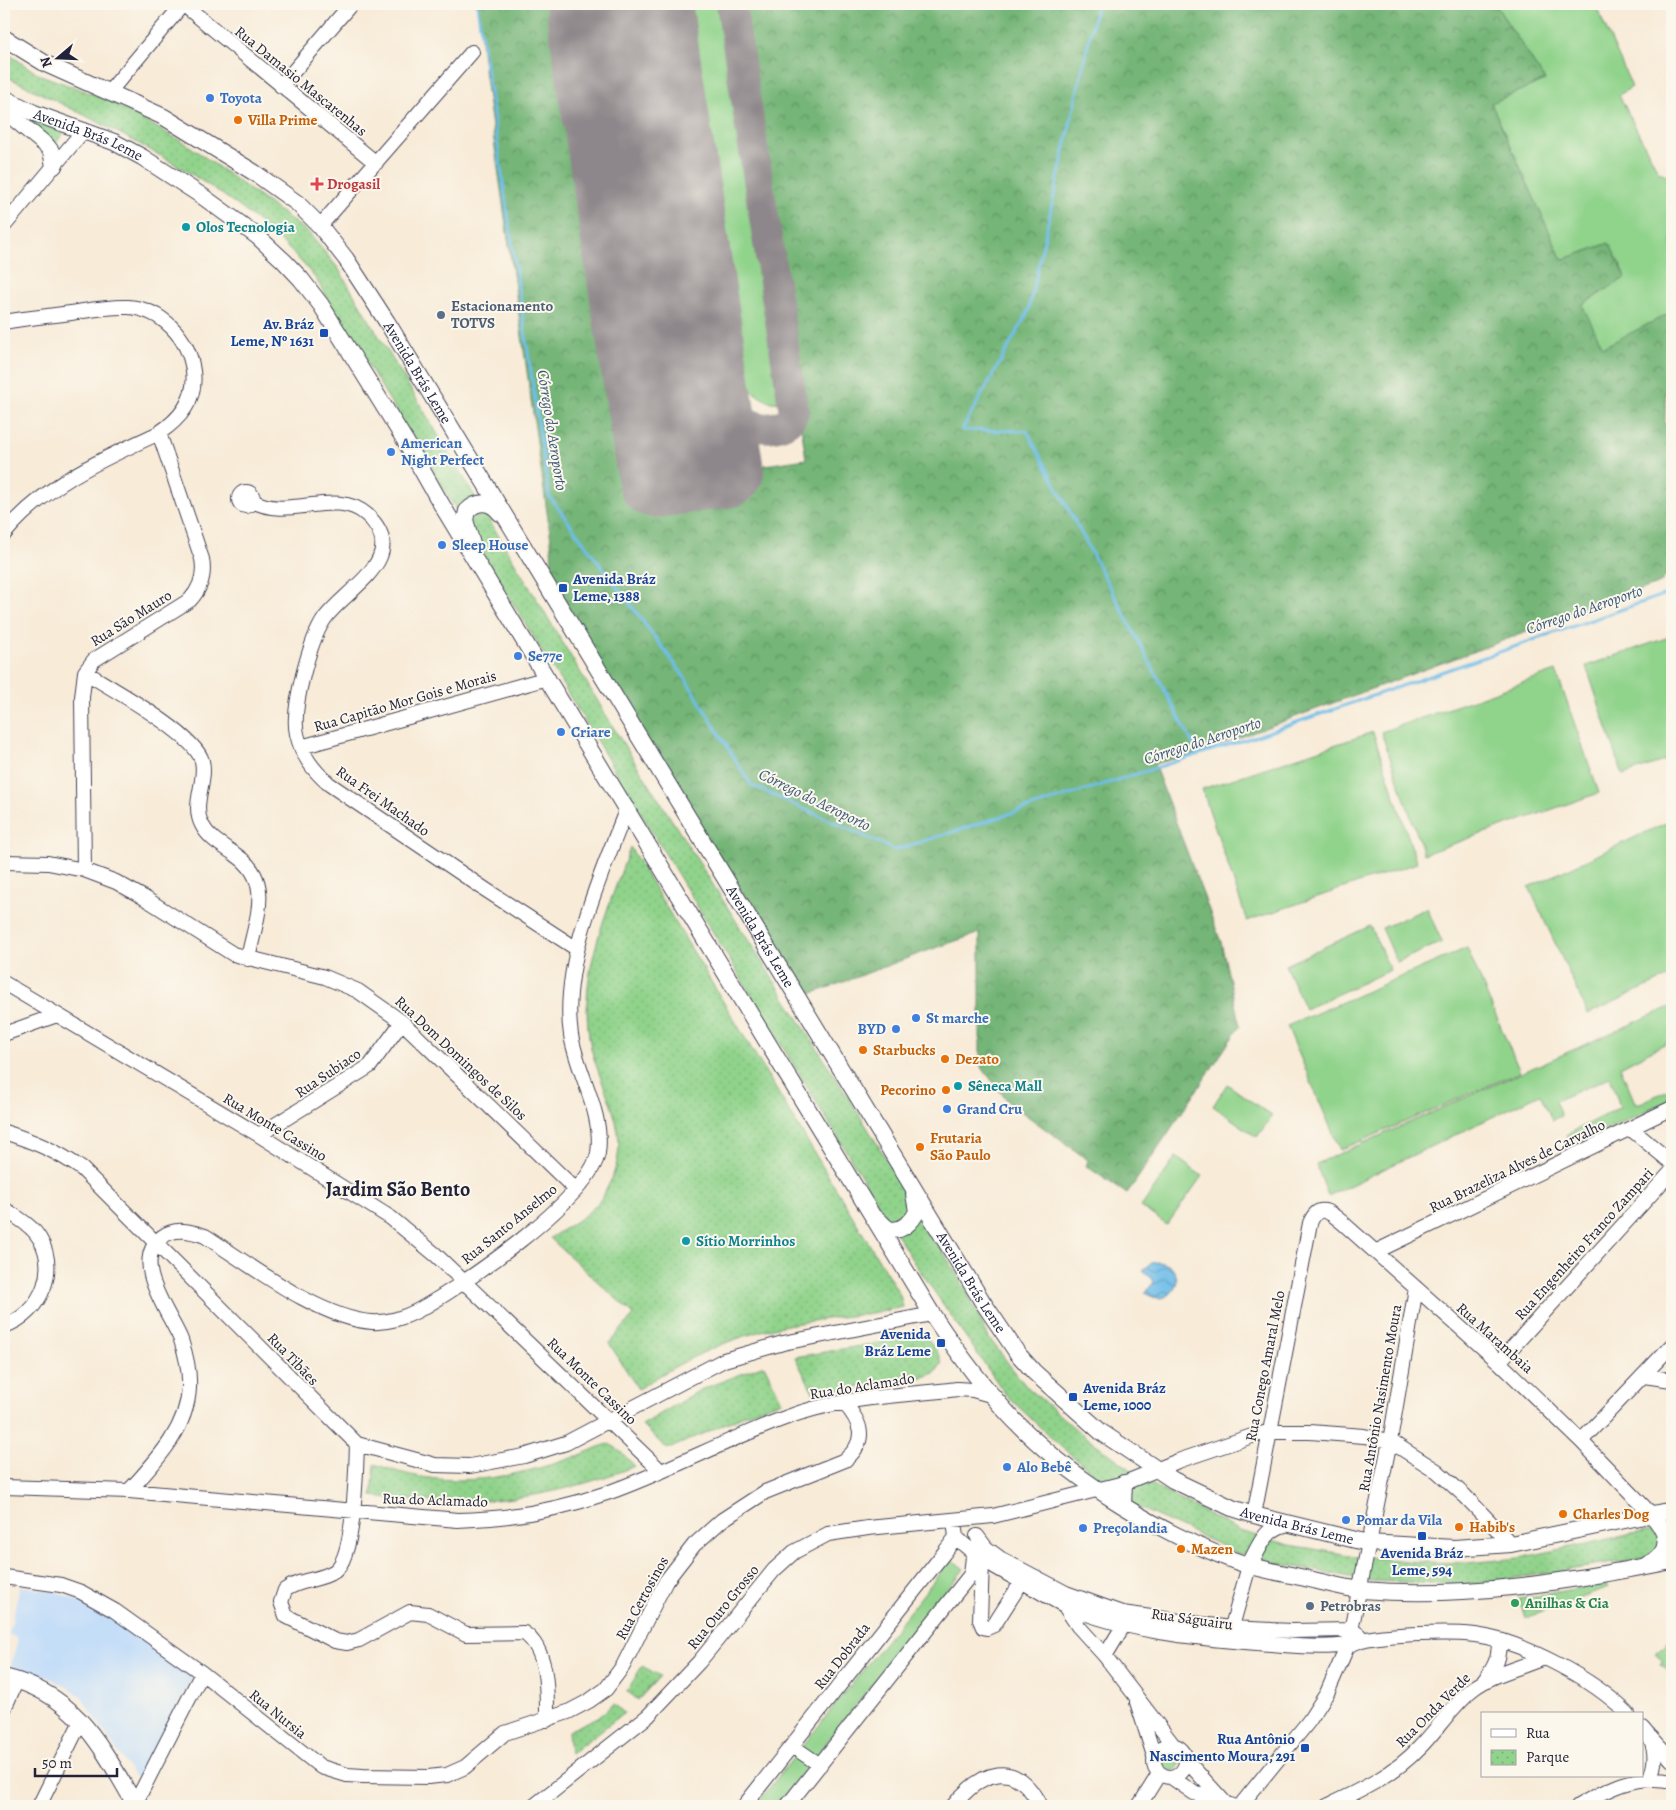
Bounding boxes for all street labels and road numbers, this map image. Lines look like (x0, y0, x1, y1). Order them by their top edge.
street label: Rua Damasio Mascarenhas (231, 21, 371, 141)
street label: Avenida Brás Leme (30, 103, 147, 166)
street label: Avenida Brás Leme (378, 317, 457, 428)
street label: Rua São Mauro (86, 585, 176, 651)
street label: Rua Capitão Mor Gois e Morais (311, 665, 499, 737)
street label: Rua Frei Machado (332, 761, 434, 841)
street label: Avenida Brás Leme (721, 881, 799, 992)
street label: Rua Dom Domingos de Silos (391, 991, 531, 1125)
street label: Rua Subiaco (291, 1044, 365, 1102)
street label: Rua Monte Cassino (219, 1088, 331, 1166)
street label: Rua Brazeliza Alves de Carvalho (1426, 1115, 1608, 1217)
street label: Rua Engenheiro Franco Zampari (1510, 1164, 1658, 1324)
street label: Rua Santo Anselmo (457, 1179, 561, 1269)
street label: Avenida Brás Leme (932, 1227, 1011, 1337)
street label: Rua Conego Amaral Melo (1241, 1289, 1289, 1443)
street label: Rua Marambaia (1452, 1298, 1538, 1378)
street label: Rua Antônio Nasimento Moura (1354, 1303, 1406, 1493)
street label: Rua Tibães (263, 1328, 323, 1390)
street label: Rua Monte Cassino (543, 1333, 641, 1429)
street label: Rua do Aclamado (808, 1368, 916, 1404)
street label: Rua do Aclamado (382, 1488, 488, 1512)
street label: Avenida Brás Leme (1237, 1501, 1356, 1549)
street label: Rua Certosinos (611, 1553, 673, 1643)
street label: Rua Ouro Grosso (683, 1560, 763, 1654)
street label: Rua Ságuairu (1150, 1603, 1235, 1635)
street label: Rua Dobrada (809, 1618, 875, 1694)
street label: Rua Onda Verde (1391, 1668, 1475, 1752)
street label: Rua Nursia (245, 1685, 311, 1743)

